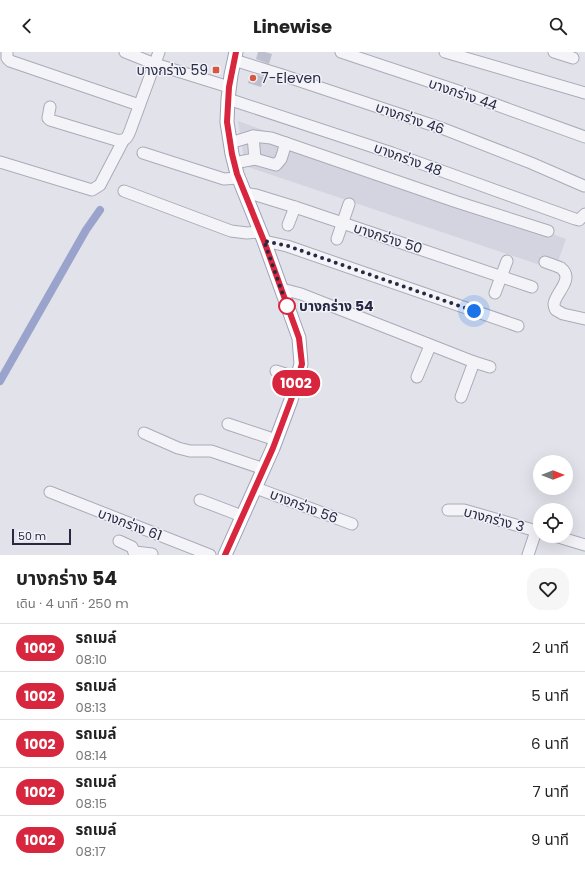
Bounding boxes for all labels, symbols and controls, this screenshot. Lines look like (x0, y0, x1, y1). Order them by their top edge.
text: Linewise (253, 14, 332, 39)
icon: back (16, 15, 38, 37)
icon: search (547, 15, 569, 37)
place label: บางกร่าง 59 (137, 60, 208, 80)
marker: บางกร่าง 59 (211, 65, 221, 75)
place label: 7-Eleven (261, 68, 321, 88)
marker: 7-Eleven (248, 73, 258, 83)
street label: บางกร่าง 44 (426, 73, 500, 115)
street label: บางกร่าง 46 (373, 97, 447, 139)
street label: บางกร่าง 48 (371, 137, 445, 181)
street label: บางกร่าง 50 (351, 217, 425, 259)
place label: บางกร่าง 54 (299, 296, 374, 316)
marker: บางกร่าง 54 (278, 297, 296, 315)
your location (464, 301, 484, 321)
line badge: 1002 (268, 370, 324, 396)
text: 1002 (280, 373, 312, 393)
north arrow (533, 455, 573, 495)
map controls (533, 455, 573, 543)
street label: บางกร่าง 56 (267, 484, 341, 528)
street label: บางกร่าง 3 (461, 501, 527, 537)
street label: บางกร่าง 61 (95, 503, 165, 545)
button: locate (533, 503, 573, 543)
scale bar (12, 527, 71, 546)
text: 50 m (18, 528, 46, 544)
text: บางกร่าง 54 (16, 565, 117, 592)
button: heart (527, 568, 569, 610)
text: เดิน · 4 นาที · 250 m (16, 594, 129, 613)
text: รถเมล์ (76, 627, 116, 648)
text: 2 นาที (532, 637, 569, 658)
text: 1002 (24, 638, 56, 658)
text: 08:10 (76, 650, 107, 669)
text: รถเมล์ (76, 675, 116, 696)
text: 5 นาที (531, 685, 569, 706)
text: 1002 (24, 686, 56, 706)
text: 08:13 (76, 698, 106, 717)
text: รถเมล์ (76, 723, 116, 744)
text: 6 นาที (531, 733, 569, 754)
text: 1002 (24, 734, 56, 754)
text: 08:14 (76, 746, 107, 765)
text: รถเมล์ (76, 771, 116, 792)
text: 7 นาที (532, 781, 569, 802)
text: 1002 (24, 782, 56, 802)
text: 08:15 (76, 794, 107, 813)
text: รถเมล์ (76, 819, 116, 840)
text: 9 นาที (531, 829, 569, 850)
text: 1002 (24, 830, 56, 850)
text: 08:17 (76, 842, 106, 861)

